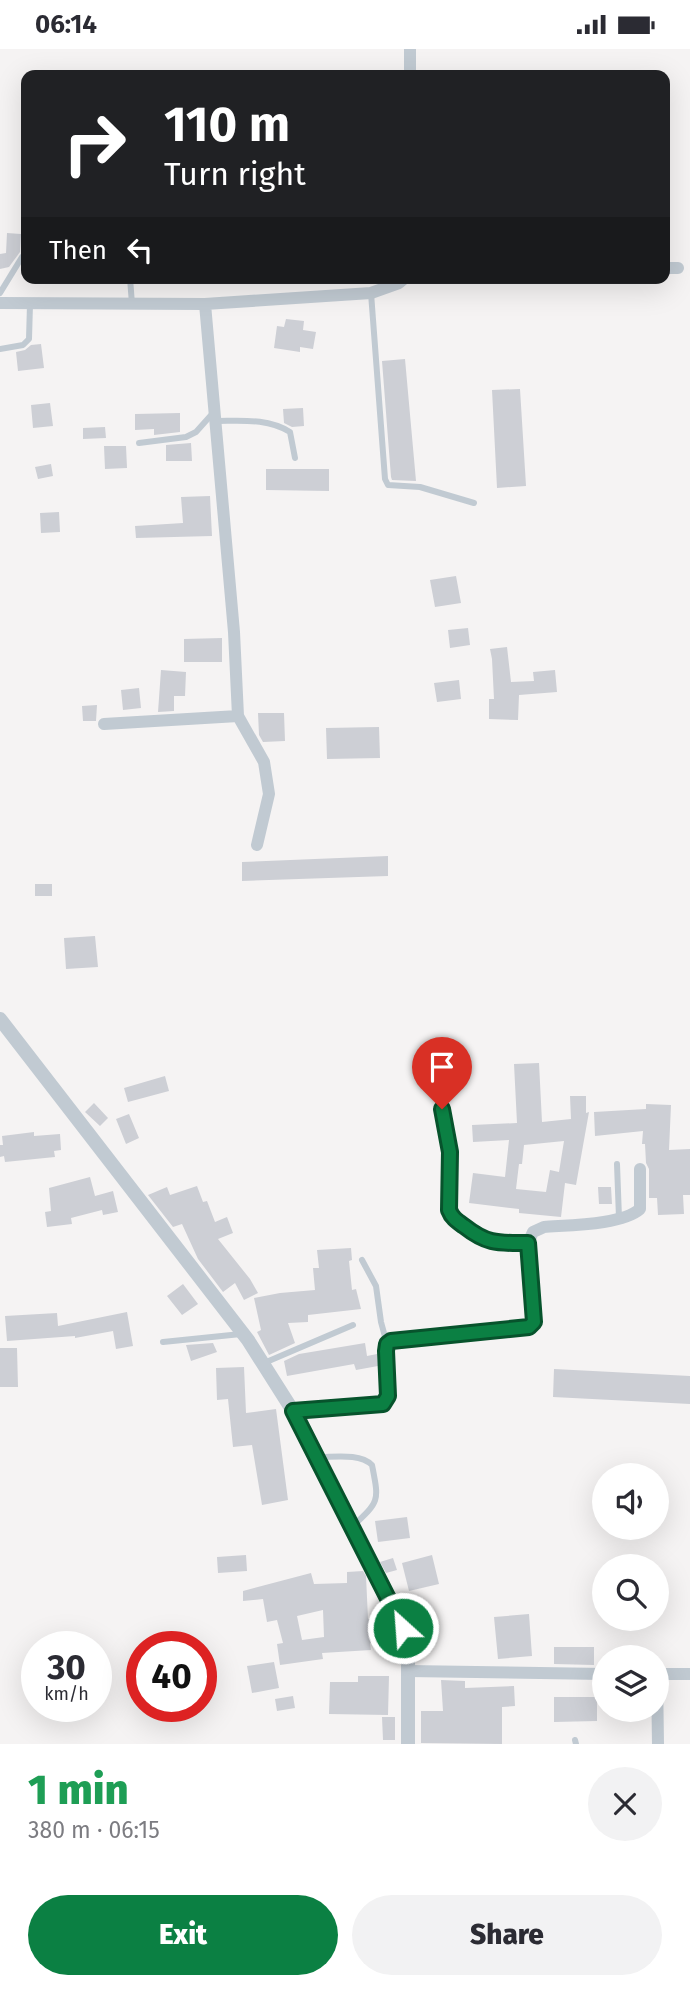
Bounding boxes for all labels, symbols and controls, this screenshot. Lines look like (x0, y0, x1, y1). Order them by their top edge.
text: 06:14 (35, 9, 97, 40)
text: 110 m (164, 95, 290, 154)
icon: right (49, 98, 140, 189)
text: Turn right (164, 155, 306, 193)
icon: left (121, 231, 159, 269)
text: Then (49, 235, 107, 266)
pin (412, 1037, 472, 1109)
icon: arrive (423, 1048, 461, 1086)
map controls (592, 1463, 669, 1722)
button: sound (592, 1463, 669, 1540)
button: search (592, 1554, 669, 1631)
position arrow (366, 1591, 440, 1665)
speed limit sign: 40 (126, 1631, 217, 1722)
button: layers (592, 1645, 669, 1722)
text: 30 (47, 1646, 86, 1688)
text: km/h (44, 1683, 89, 1705)
text: 1 min (28, 1765, 129, 1815)
button: close (588, 1767, 662, 1841)
text: 380 m · 06:15 (28, 1816, 160, 1844)
button: Exit (28, 1895, 338, 1975)
button: Share (352, 1895, 662, 1975)

